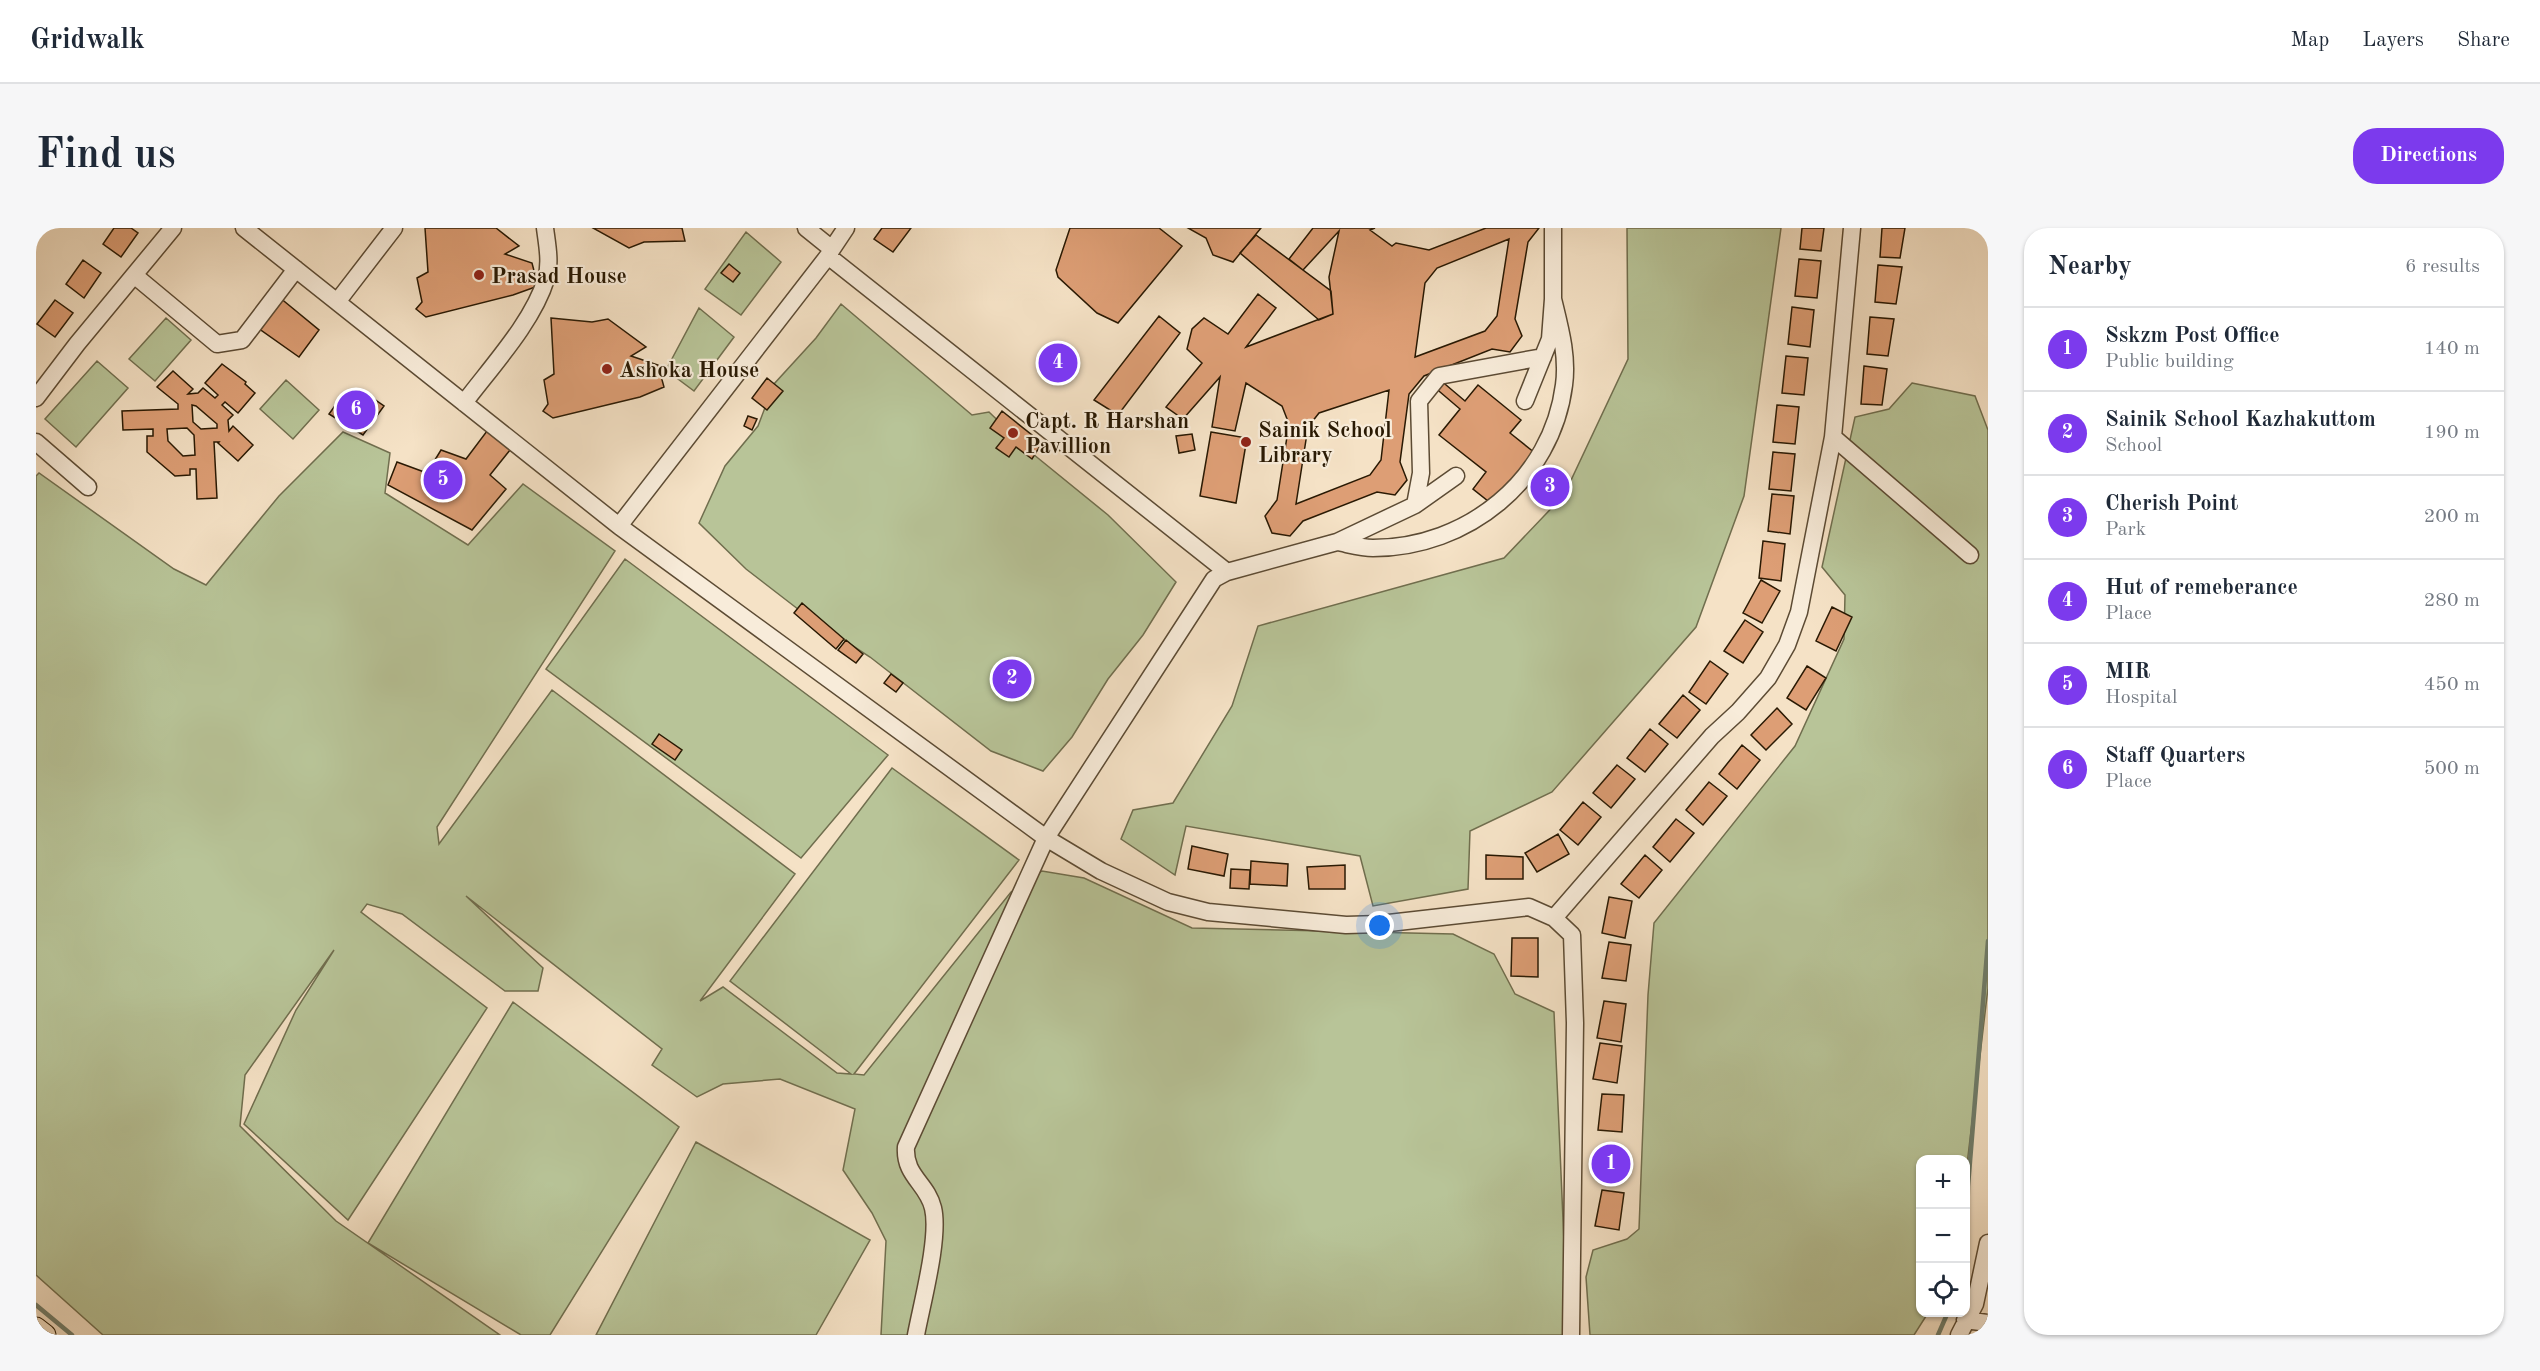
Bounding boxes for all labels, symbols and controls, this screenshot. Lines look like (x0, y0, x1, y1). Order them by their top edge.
text: Gridwalk (30, 27, 145, 55)
text: Map (2290, 30, 2329, 51)
text: Layers (2362, 30, 2424, 51)
text: Share (2457, 30, 2510, 51)
button: Directions (2353, 128, 2504, 184)
text: Find us (36, 135, 175, 177)
text: Nearby (2048, 254, 2132, 280)
text: 6 results (2405, 257, 2480, 277)
place label: Prasad House (491, 266, 627, 288)
marker: Prasad House (472, 268, 486, 282)
text: Sskzm Post Office (2105, 325, 2280, 347)
text: 1 (2062, 339, 2073, 359)
text: 140 m (2424, 339, 2480, 359)
pin: 4 (1038, 340, 1078, 386)
text: Public building (2105, 352, 2234, 372)
place label: Ashoka House (619, 360, 759, 382)
marker: Ashoka House (600, 362, 614, 376)
pin: 6 (336, 388, 376, 432)
text: Sainik School Kazhakuttom (2105, 409, 2376, 431)
place label: Capt. R Harshan Pavillion (1025, 411, 1189, 458)
place label: Sainik School Library (1258, 420, 1392, 467)
text: 2 (2062, 423, 2073, 443)
text: 190 m (2424, 423, 2480, 443)
marker: Capt. R Harshan Pavillion (1006, 426, 1020, 440)
marker: Sainik School Library (1239, 435, 1253, 449)
text: School (2105, 436, 2162, 456)
pin: 5 (424, 458, 462, 502)
pin: 3 (1530, 464, 1570, 510)
text: Cherish Point (2105, 493, 2238, 515)
text: 3 (2062, 507, 2073, 527)
text: 200 m (2424, 507, 2480, 527)
text: Park (2105, 520, 2146, 540)
text: Hut of remeberance (2105, 577, 2298, 599)
text: 4 (2062, 591, 2073, 611)
text: 280 m (2424, 591, 2480, 611)
text: Place (2105, 604, 2152, 624)
pin: 2 (992, 656, 1032, 702)
text: MIR (2105, 661, 2150, 683)
text: 5 (2062, 675, 2073, 695)
text: 450 m (2424, 675, 2480, 695)
text: Hospital (2105, 688, 2177, 708)
text: Staff Quarters (2105, 745, 2245, 767)
text: 6 (2062, 759, 2073, 779)
text: 500 m (2424, 759, 2480, 779)
text: Place (2105, 772, 2152, 792)
your location (1365, 911, 1394, 940)
pin: 1 (1592, 1142, 1630, 1186)
map controls (1916, 1155, 1970, 1317)
button: + (1916, 1155, 1970, 1209)
button: − (1916, 1209, 1970, 1263)
button: locate (1916, 1263, 1970, 1317)

